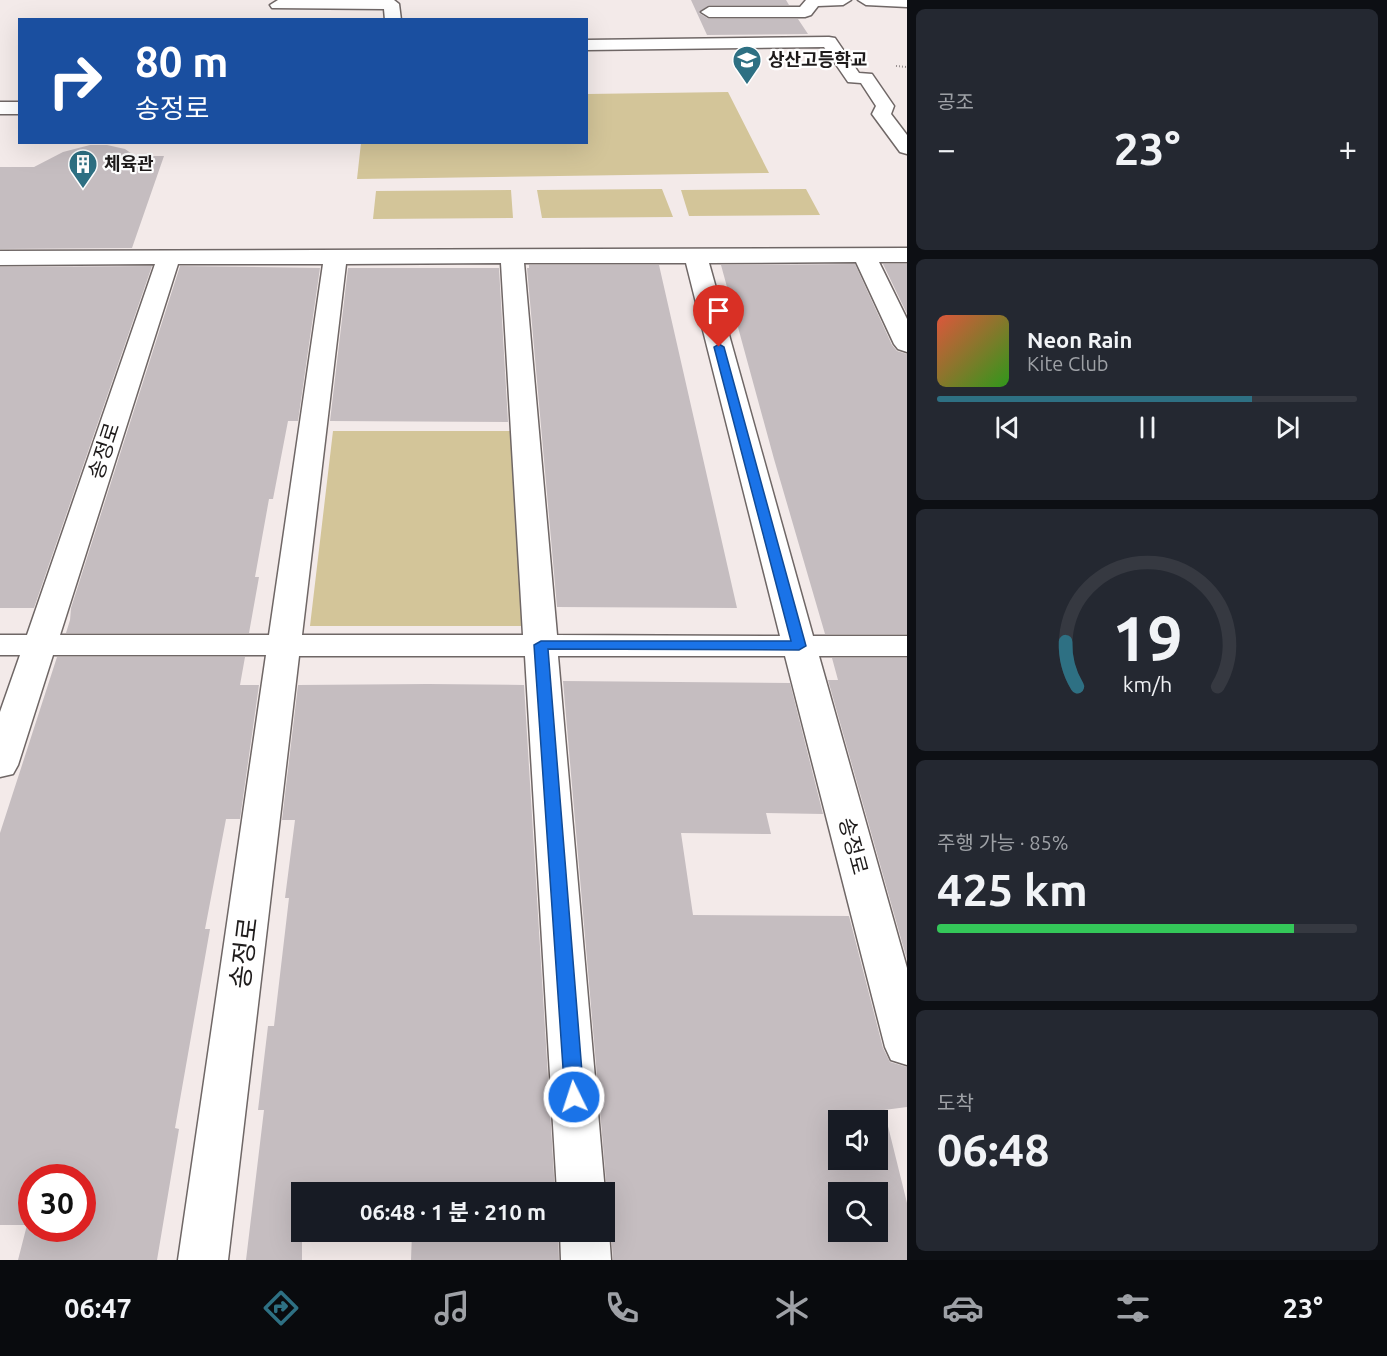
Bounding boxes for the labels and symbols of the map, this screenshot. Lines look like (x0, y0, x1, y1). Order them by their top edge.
school or university icon: 상산고등학교 (731, 44, 763, 86)
place label: 상산고등학교 (768, 49, 867, 69)
building icon: 체육관 (67, 148, 99, 190)
place label: 체육관 (104, 153, 154, 173)
pin (693, 285, 744, 347)
street label: 송정로 (83, 419, 123, 482)
street label: 송정로 (835, 815, 873, 877)
street label: 송정로 (225, 916, 262, 990)
position arrow (542, 1065, 606, 1129)
speed limit sign: 30 (18, 1164, 96, 1242)

